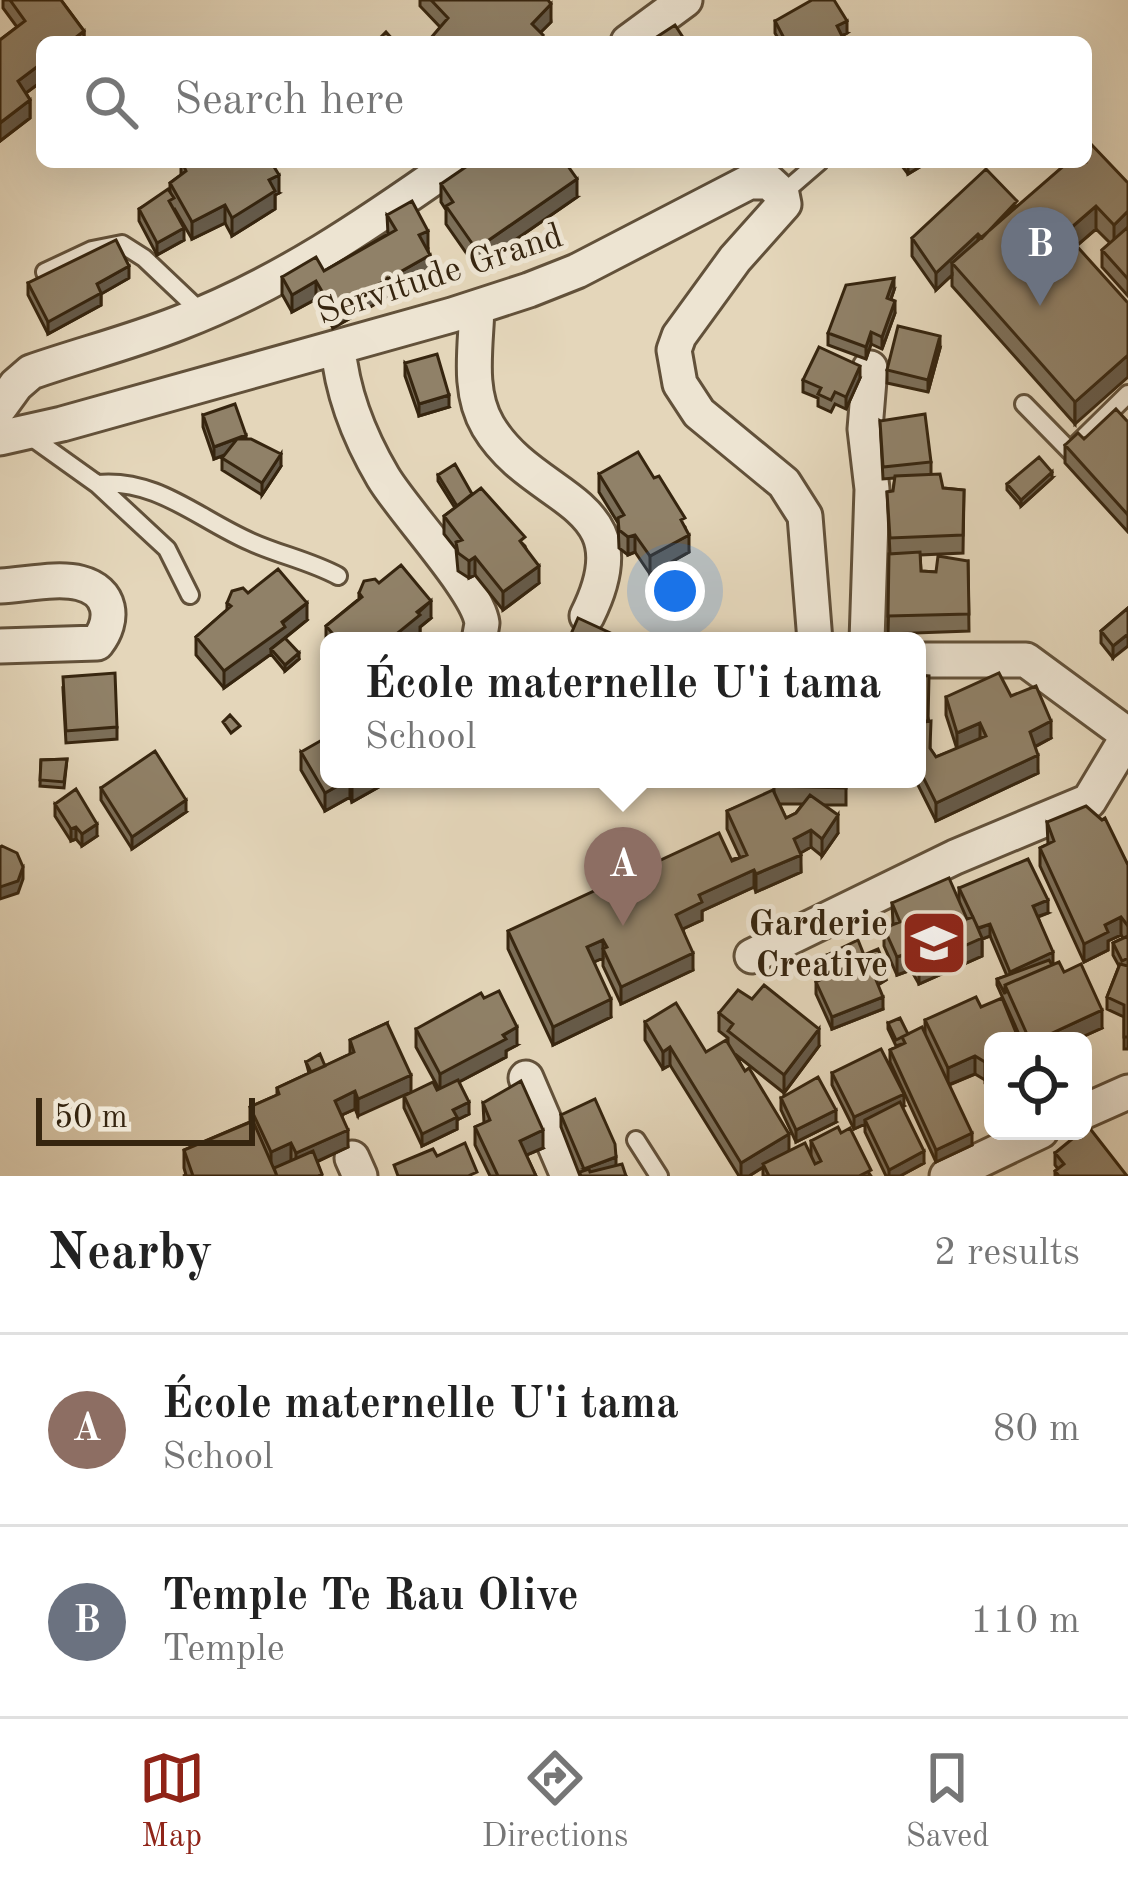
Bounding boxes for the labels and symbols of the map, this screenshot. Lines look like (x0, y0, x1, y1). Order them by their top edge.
pin: B (1001, 207, 1079, 306)
street label: Servitude Grand (313, 219, 568, 333)
your location (645, 561, 705, 621)
pin: A (584, 827, 662, 926)
place label: Garderie Creative (749, 908, 888, 985)
school or university icon: Garderie Creative (899, 908, 969, 978)
scale bar (36, 1092, 255, 1145)

